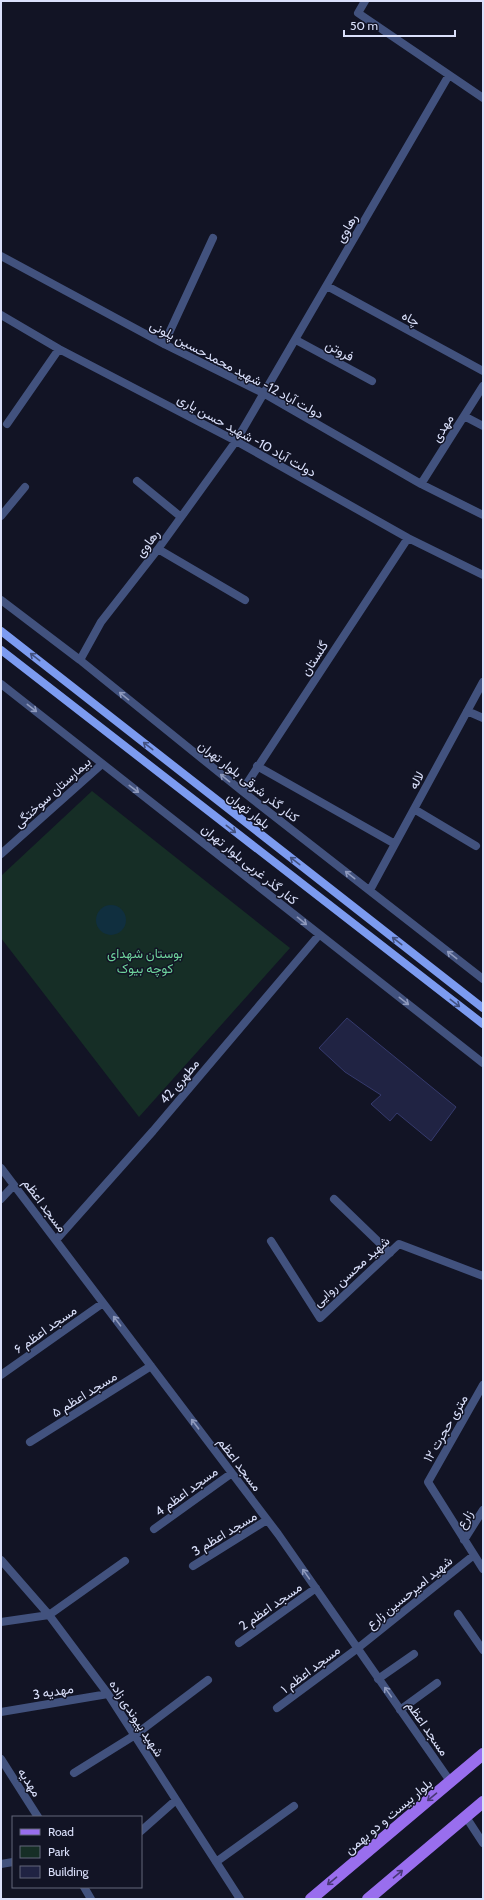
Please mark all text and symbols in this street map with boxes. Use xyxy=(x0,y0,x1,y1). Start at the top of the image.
scale bar xyxy=(344,12,455,38)
text: 50 m xyxy=(350,18,378,33)
street label: رهاوی xyxy=(331,211,362,246)
street label: چاه xyxy=(398,307,423,331)
street label: دولت آباد 12- شهید محمدحسین پلونی xyxy=(147,316,327,423)
street label: فروتن xyxy=(323,336,357,365)
street label: دولت آباد 10- شهید حسن یاری xyxy=(174,390,319,481)
street label: مهدی xyxy=(427,411,457,445)
street label: رهاوی xyxy=(131,526,163,561)
street label: گلستان xyxy=(297,637,332,679)
one-way arrow xyxy=(30,653,41,662)
one-way arrow xyxy=(119,692,130,700)
one-way arrow xyxy=(26,704,37,713)
street label: کنار گذر شرقی بلوار تهران xyxy=(196,737,302,825)
one-way arrow xyxy=(143,742,154,751)
street label: بیمارستان سوختگی xyxy=(10,753,95,831)
street label: لاله xyxy=(405,768,427,792)
one-way arrow xyxy=(220,773,231,782)
one-way arrow xyxy=(128,784,139,793)
street label: بلوار تهران xyxy=(224,788,274,832)
street label: کنار گذر غربی بلوار تهران xyxy=(198,820,302,909)
one-way arrow xyxy=(225,824,236,833)
one-way arrow xyxy=(289,857,300,865)
one-way arrow xyxy=(344,870,355,879)
one-way arrow xyxy=(297,916,308,925)
one-way arrow xyxy=(392,937,403,946)
park label: بوستان شهدای کوچه بیوک xyxy=(107,945,183,978)
one-way arrow xyxy=(447,951,458,959)
one-way arrow xyxy=(399,997,410,1006)
one-way arrow xyxy=(450,998,461,1007)
street label: مطهری 42 xyxy=(156,1055,203,1107)
street label: مسجد اعظم xyxy=(19,1175,71,1236)
street label: شهید محسن روایی xyxy=(309,1232,393,1310)
street label: مسجد اعظم ۶ xyxy=(11,1302,80,1357)
one-way arrow xyxy=(112,1315,121,1326)
street label: مسجد اعظم ۵ xyxy=(48,1368,120,1421)
street label: ۱۲ متری حجرت xyxy=(419,1391,472,1465)
one-way arrow xyxy=(191,1419,199,1430)
street label: مسجد اعظم xyxy=(214,1434,266,1495)
street label: مسجد اعظم 4 xyxy=(151,1463,221,1520)
street label: مسجد اعظم 3 xyxy=(188,1507,260,1560)
street label: زارع xyxy=(452,1507,478,1532)
street label: شهید امیرحسین زارع xyxy=(363,1552,457,1633)
one-way arrow xyxy=(302,1568,310,1579)
street label: مسجد اعظم 2 xyxy=(235,1578,305,1634)
street label: مسجد اعظم ۱ xyxy=(277,1641,343,1697)
street label: شهید پیوندی زاده xyxy=(104,1677,168,1761)
street label: مهدیه 3 xyxy=(31,1680,75,1703)
one-way arrow xyxy=(384,1687,392,1698)
street label: مسجد اعظم xyxy=(402,1697,453,1759)
street label: مهدیه xyxy=(14,1765,45,1800)
street label: بلوار بیست و دو بهمن xyxy=(341,1775,436,1858)
one-way arrow xyxy=(426,1792,437,1801)
legend xyxy=(12,1816,142,1888)
text: Road xyxy=(48,1824,74,1839)
text: Park xyxy=(48,1844,70,1859)
text: Building xyxy=(48,1864,90,1879)
one-way arrow xyxy=(393,1869,404,1878)
one-way arrow xyxy=(327,1876,338,1885)

